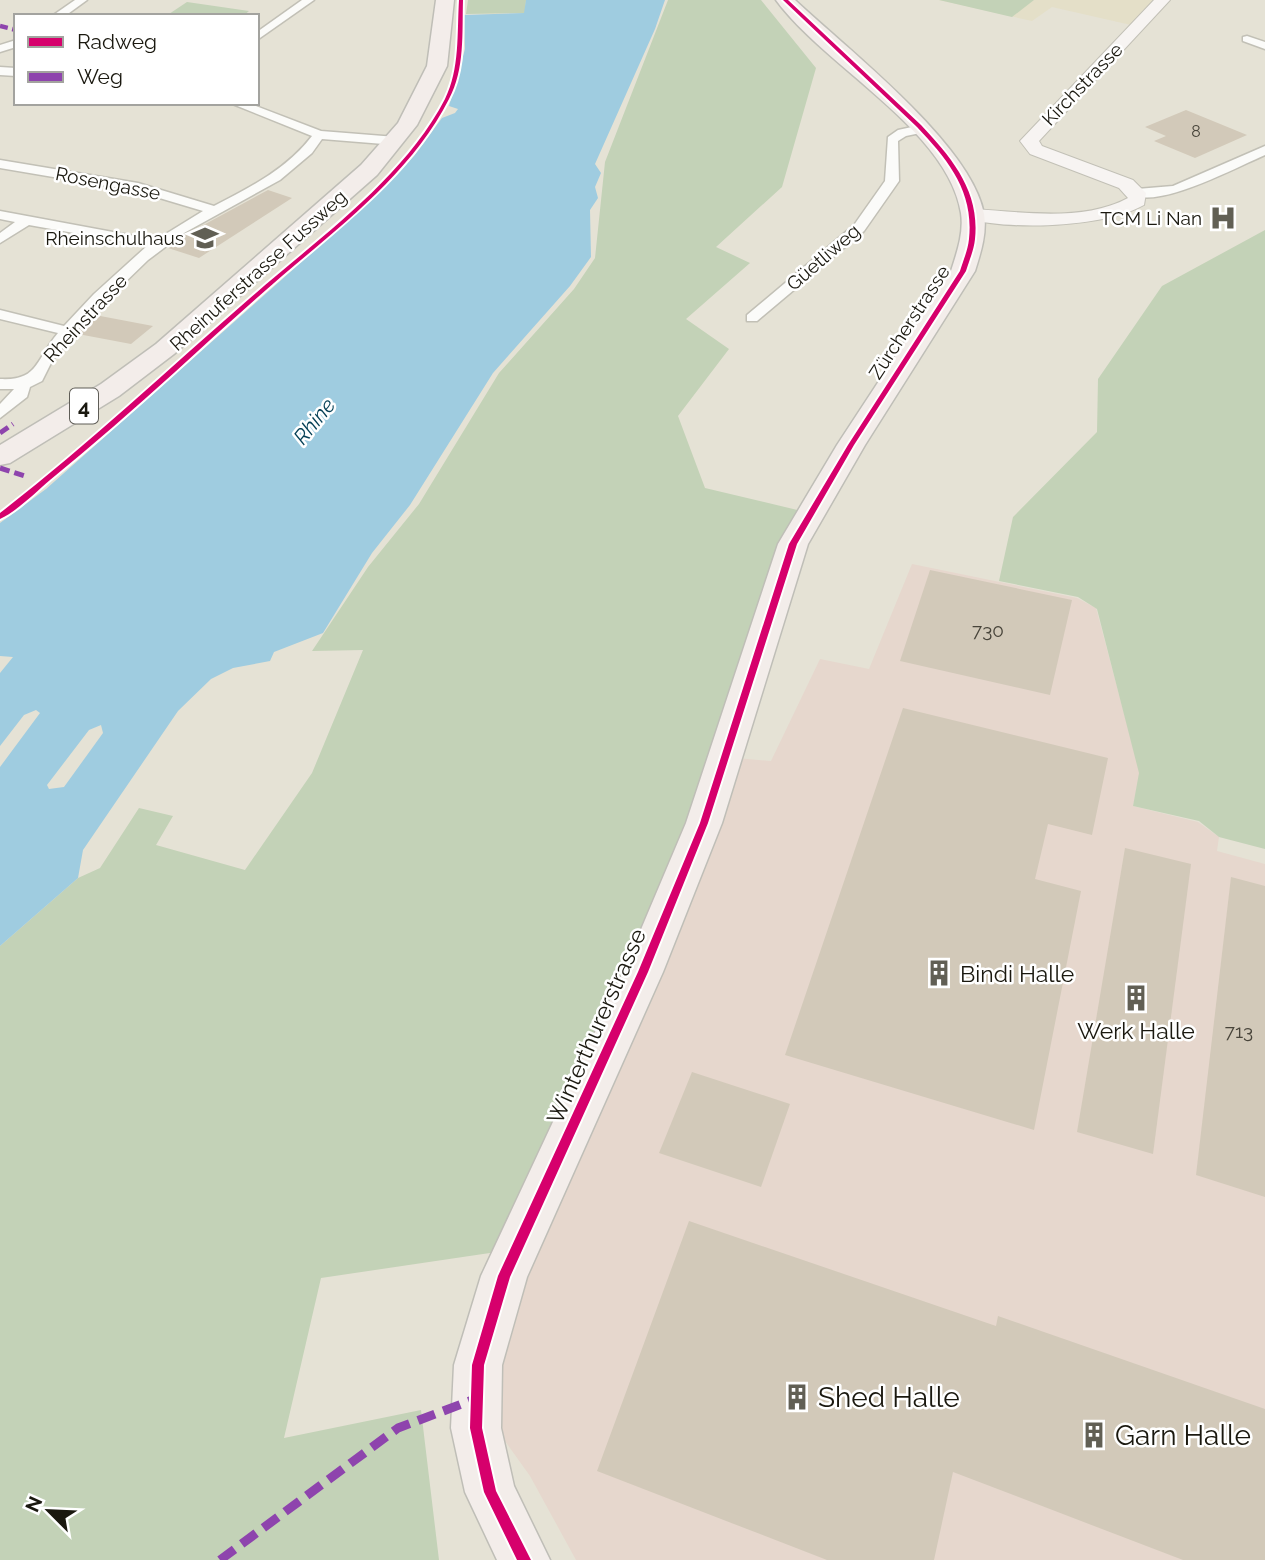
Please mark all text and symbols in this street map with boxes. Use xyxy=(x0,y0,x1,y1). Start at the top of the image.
legend xyxy=(14,14,259,105)
text: Radweg xyxy=(77,29,157,54)
street label: Kirchstrasse xyxy=(1037,38,1127,130)
text: Weg xyxy=(77,64,123,89)
house number: 8 xyxy=(1191,122,1201,141)
street label: Rosengasse xyxy=(54,162,162,204)
street label: Rheinuferstrasse Fussweg xyxy=(165,185,351,355)
hospital icon: TCM Li Nan xyxy=(1208,203,1238,233)
place label: TCM Li Nan xyxy=(1100,207,1202,229)
street label: Güetliweg xyxy=(782,219,864,295)
school or university icon: Rheinschulhaus xyxy=(190,223,220,253)
place label: Rheinschulhaus xyxy=(45,227,184,249)
street label: Zürcherstrasse xyxy=(864,261,954,383)
street label: Rheinstrasse xyxy=(39,270,131,366)
road number: 4 xyxy=(70,388,98,424)
water label: Rhine xyxy=(288,393,340,449)
house number: 730 xyxy=(972,619,1004,641)
street label: Winterthurerstrasse xyxy=(541,924,651,1128)
building icon: Bindi Halle xyxy=(924,958,954,988)
place label: Bindi Halle xyxy=(960,960,1074,987)
building icon: Werk Halle xyxy=(1121,983,1151,1013)
place label: Werk Halle xyxy=(1077,1017,1195,1044)
house number: 713 xyxy=(1225,1020,1253,1042)
place label: Shed Halle xyxy=(818,1381,960,1414)
building icon: Shed Halle xyxy=(782,1382,812,1412)
place label: Garn Halle xyxy=(1115,1419,1251,1452)
building icon: Garn Halle xyxy=(1079,1420,1109,1450)
north arrow xyxy=(14,1476,84,1546)
text: N xyxy=(20,1493,46,1515)

